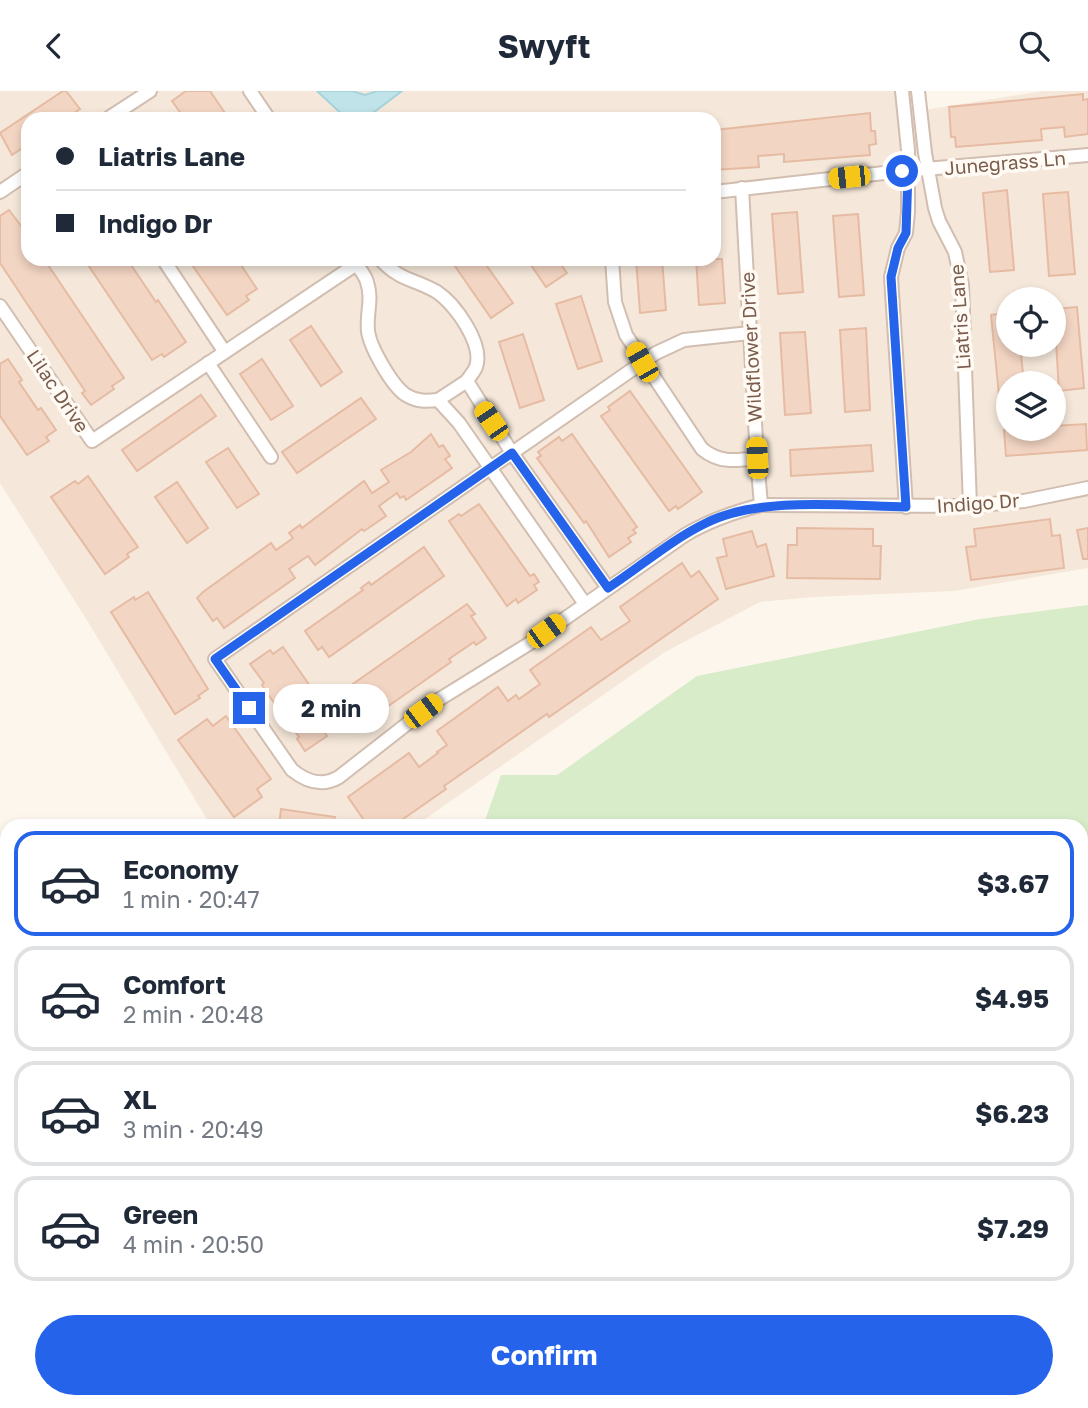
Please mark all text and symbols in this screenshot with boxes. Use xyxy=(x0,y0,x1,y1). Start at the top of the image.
icon: back xyxy=(35,27,73,65)
text: Swyft xyxy=(498,27,590,65)
icon: search xyxy=(1015,27,1053,65)
text: Liatris Lane xyxy=(98,141,245,172)
street label: Junegrass Ln xyxy=(943,146,1067,179)
route start xyxy=(886,155,918,187)
car xyxy=(828,164,871,190)
text: Indigo Dr xyxy=(98,208,213,239)
street label: Liatris Lane xyxy=(944,263,975,371)
street label: Wildflower Drive xyxy=(735,271,766,423)
map controls xyxy=(996,287,1066,441)
button: locate xyxy=(996,287,1066,357)
car xyxy=(623,339,662,385)
street label: Lilac Drive xyxy=(22,345,94,437)
button: layers xyxy=(996,371,1066,441)
car xyxy=(471,398,512,444)
car xyxy=(746,436,769,480)
street label: Indigo Dr xyxy=(936,488,1021,517)
car xyxy=(523,610,570,652)
callout: 2 min xyxy=(274,683,389,733)
car xyxy=(400,690,447,732)
route end xyxy=(233,692,265,724)
text: 2 min xyxy=(301,694,361,722)
icon: car xyxy=(39,852,102,915)
text: Economy xyxy=(123,854,239,885)
text: $3.67 xyxy=(977,868,1049,899)
text: 1 min · 20:47 xyxy=(123,885,260,913)
icon: car xyxy=(39,967,102,1030)
text: Comfort xyxy=(123,969,226,1000)
text: $4.95 xyxy=(975,983,1049,1014)
text: 2 min · 20:48 xyxy=(123,1000,264,1028)
icon: car xyxy=(39,1082,102,1145)
text: XL xyxy=(123,1084,157,1115)
text: $6.23 xyxy=(975,1098,1049,1129)
text: 3 min · 20:49 xyxy=(123,1115,264,1143)
icon: car xyxy=(39,1197,102,1260)
text: Green xyxy=(123,1199,198,1230)
text: $7.29 xyxy=(977,1213,1049,1244)
text: 4 min · 20:50 xyxy=(123,1230,264,1258)
button: Confirm xyxy=(35,1315,1053,1395)

